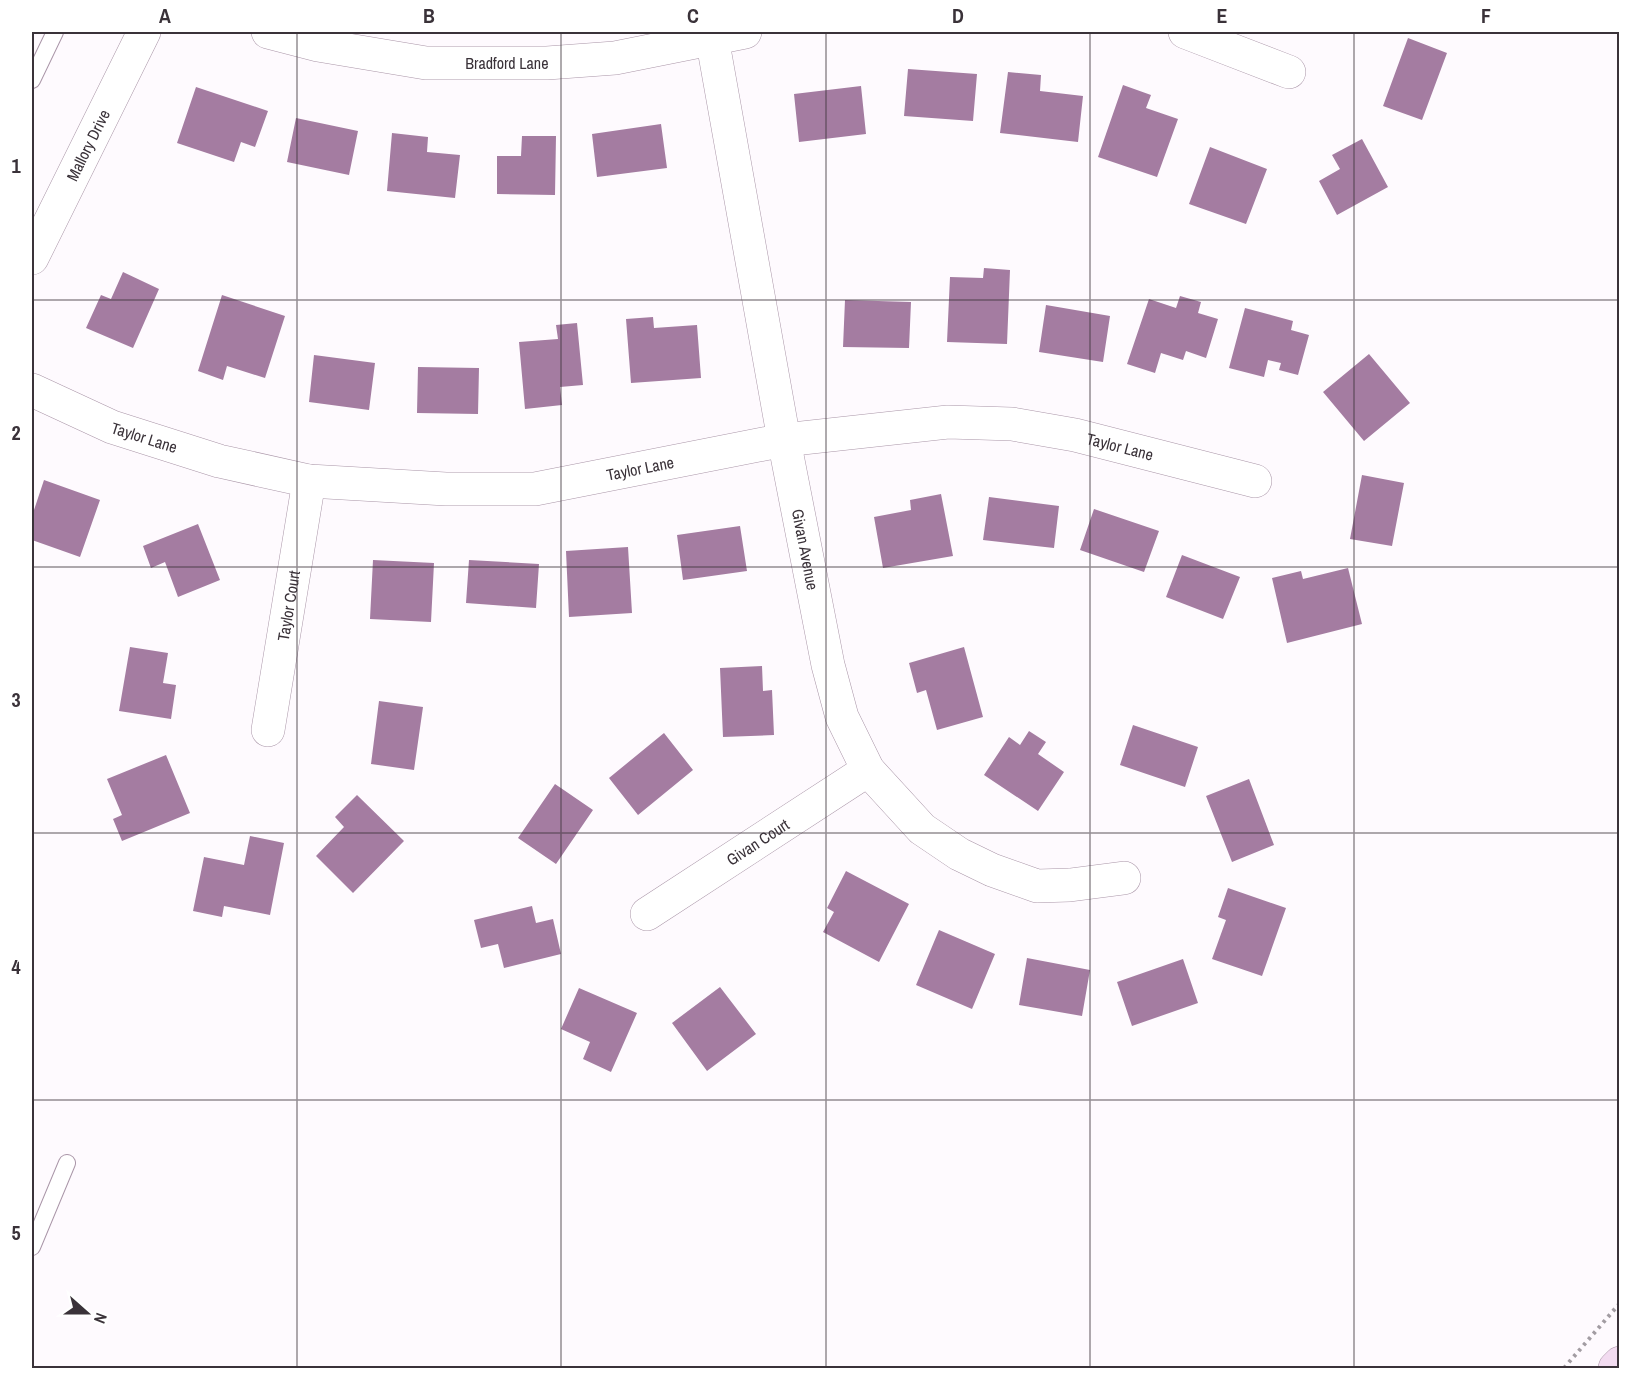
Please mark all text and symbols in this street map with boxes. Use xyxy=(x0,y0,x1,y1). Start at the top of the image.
text: A xyxy=(159,2,171,29)
text: B xyxy=(423,2,435,29)
text: C xyxy=(687,2,699,29)
text: D xyxy=(952,2,964,29)
text: E xyxy=(1217,2,1228,29)
text: F xyxy=(1481,2,1491,29)
street label: Bradford Lane xyxy=(465,52,548,74)
street label: Mallory Drive xyxy=(61,106,115,185)
text: 1 xyxy=(11,152,21,179)
street label: Taylor Lane xyxy=(108,416,180,458)
text: 2 xyxy=(11,419,21,446)
street label: Taylor Lane xyxy=(1084,427,1156,466)
street label: Taylor Lane xyxy=(605,451,676,486)
street label: Givan Avenue xyxy=(787,507,824,592)
street label: Taylor Court xyxy=(272,568,305,643)
text: 3 xyxy=(11,686,21,713)
street label: Givan Court xyxy=(722,813,794,870)
text: 4 xyxy=(11,953,21,980)
text: 5 xyxy=(11,1219,21,1246)
north arrow xyxy=(57,1283,117,1343)
text: N xyxy=(89,1310,113,1327)

